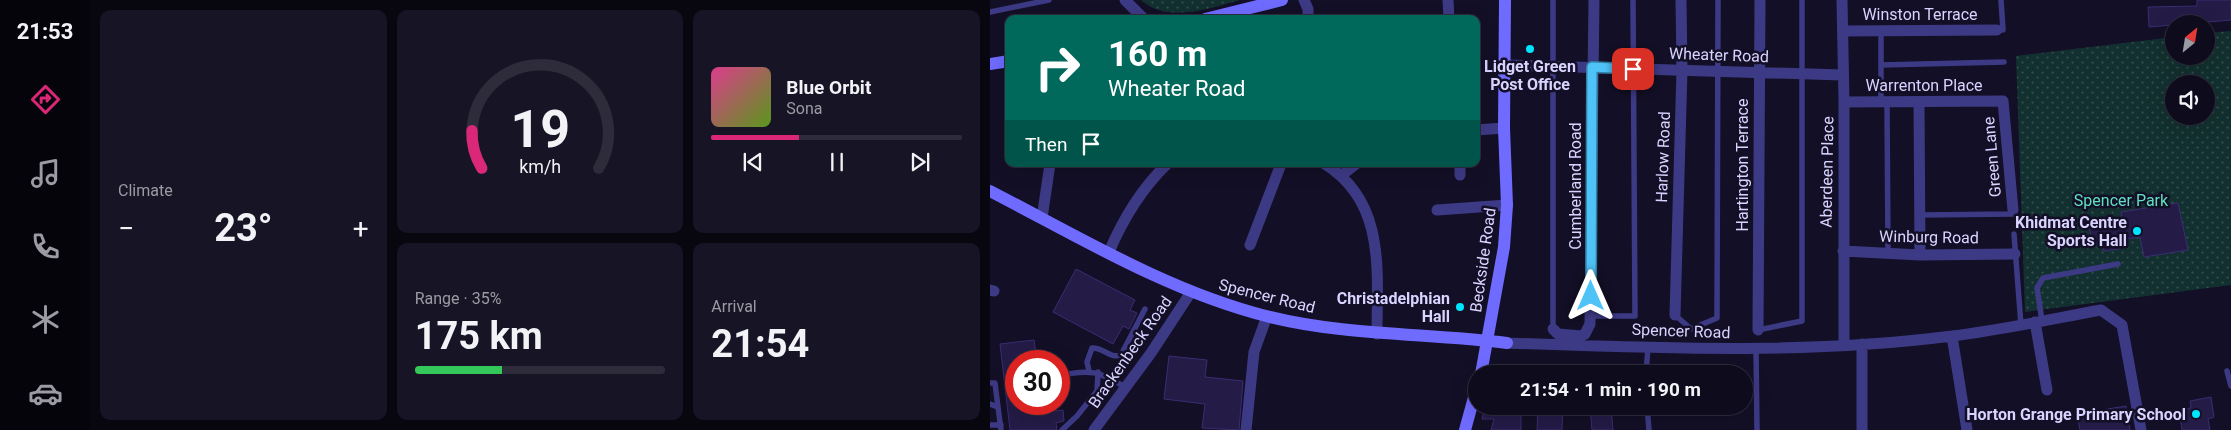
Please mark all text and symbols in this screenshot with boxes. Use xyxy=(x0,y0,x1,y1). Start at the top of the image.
street label: Winston Terrace xyxy=(1862,5,1978,24)
north arrow xyxy=(2165,15,2215,65)
map controls xyxy=(2165,15,2215,125)
text: 21:53 xyxy=(17,19,73,44)
text: 160 m xyxy=(1108,34,1207,75)
icon: right xyxy=(1025,35,1090,100)
marker: Lidget Green Post Office xyxy=(1524,43,1536,55)
street label: Wheater Road xyxy=(1669,44,1769,66)
pin xyxy=(1612,48,1654,90)
icon: arrive xyxy=(1619,55,1647,83)
place label: Lidget Green Post Office xyxy=(1484,57,1576,94)
button: sound xyxy=(2165,75,2215,125)
text: Blue Orbit xyxy=(786,76,871,99)
text: Wheater Road xyxy=(1108,76,1246,101)
street label: Warrenton Place xyxy=(1865,76,1983,95)
icon: directions xyxy=(28,82,63,117)
text: 19 xyxy=(510,99,570,160)
text: Sona xyxy=(786,99,823,118)
street label: Hartington Terrace xyxy=(1733,99,1752,231)
street label: Harlow Road xyxy=(1652,111,1674,203)
street label: Aberdeen Place xyxy=(1817,116,1837,228)
street label: Green Lane xyxy=(1979,116,2005,198)
street label: Cumberland Road xyxy=(1566,122,1585,250)
icon: arrive xyxy=(1077,130,1105,158)
text: Then xyxy=(1025,133,1067,156)
icon: previous xyxy=(739,148,767,176)
icon: pause xyxy=(823,148,851,176)
icon: next xyxy=(906,148,934,176)
icon: music xyxy=(28,156,63,191)
text: km/h xyxy=(519,156,561,177)
text: Climate xyxy=(118,181,173,200)
park label: Spencer Park xyxy=(2074,191,2169,210)
text: 23° xyxy=(214,206,273,250)
street label: Beckside Road xyxy=(1466,207,1500,313)
text: − xyxy=(118,212,134,245)
text: + xyxy=(353,212,369,245)
place label: Khidmat Centre Sports Hall xyxy=(2015,213,2127,250)
marker: Khidmat Centre Sports Hall xyxy=(2131,225,2143,237)
street label: Winburg Road xyxy=(1879,227,1979,247)
icon: phone xyxy=(28,229,63,264)
position arrow xyxy=(1564,269,1616,321)
street label: Spencer Road xyxy=(1217,275,1317,317)
text: Range · 35% xyxy=(415,289,501,308)
place label: Christadelphian Hall xyxy=(1337,289,1450,326)
street label: Brackenbeck Road xyxy=(1084,292,1176,412)
text: Arrival xyxy=(711,297,757,316)
marker: Christadelphian Hall xyxy=(1454,301,1466,313)
icon: climate xyxy=(28,302,63,337)
text: 175 km xyxy=(415,314,543,358)
street label: Spencer Road xyxy=(1631,320,1731,342)
text: 21:54 xyxy=(711,322,809,366)
speed limit sign: 30 xyxy=(1005,350,1070,415)
icon: car xyxy=(28,376,63,411)
text: 21:54 · 1 min · 190 m xyxy=(1520,378,1701,401)
place label: Horton Grange Primary School xyxy=(1966,405,2186,424)
marker: Horton Grange Primary School xyxy=(2190,408,2202,420)

